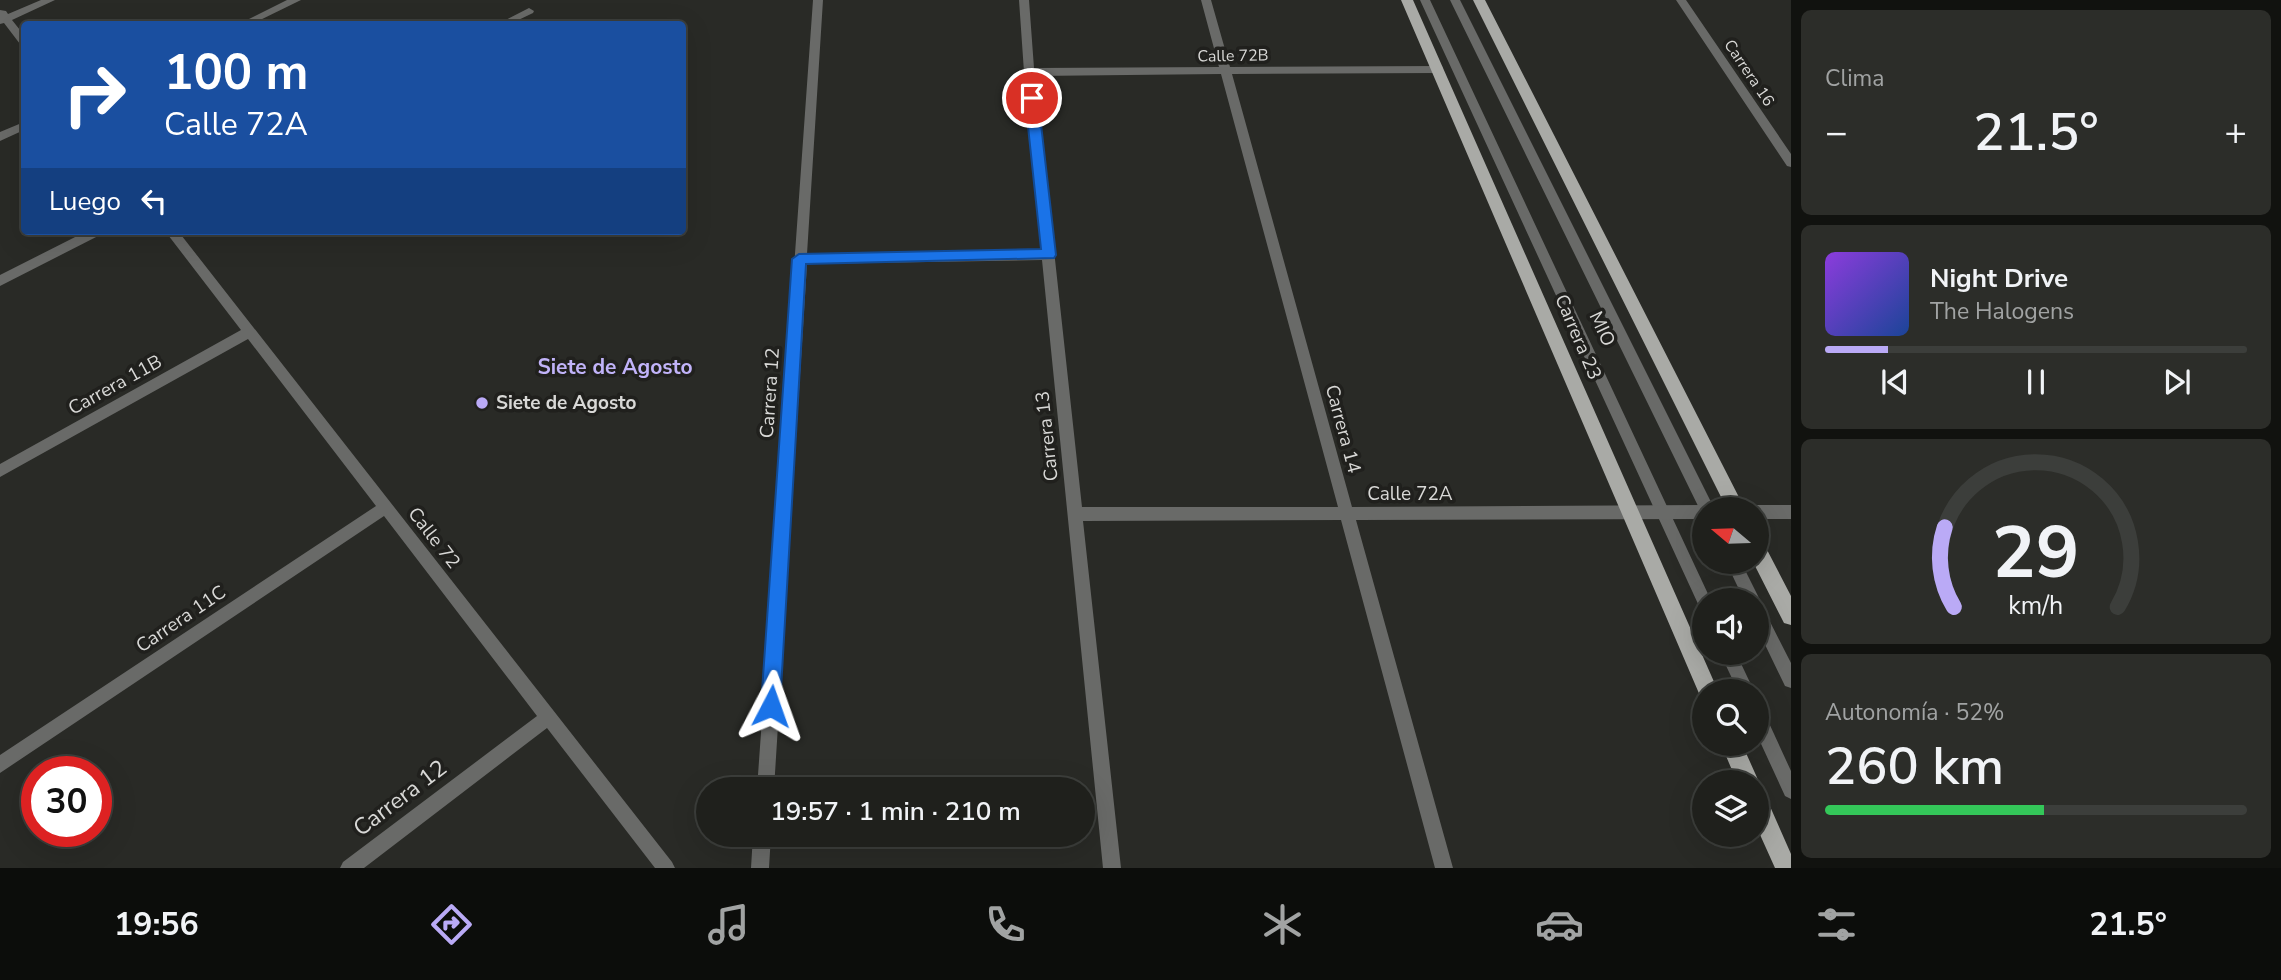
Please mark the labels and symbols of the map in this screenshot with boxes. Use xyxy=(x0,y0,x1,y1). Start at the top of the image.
street label: Carrera 16 xyxy=(1719,35,1779,111)
street label: Calle 72B xyxy=(1197,44,1269,68)
pin xyxy=(1002,68,1062,128)
street label: Carrera 23 xyxy=(1548,290,1608,384)
street label: MIO xyxy=(1583,307,1621,351)
street label: Carrera 12 xyxy=(754,347,786,439)
street label: Carrera 11B xyxy=(63,349,167,421)
district label: Siete de Agosto xyxy=(537,353,693,381)
street label: Carrera 14 xyxy=(1319,382,1367,476)
place label: Siete de Agosto xyxy=(496,390,636,416)
street label: Carrera 13 xyxy=(1029,390,1065,482)
marker: Siete de Agosto xyxy=(474,395,490,411)
street label: Calle 72A xyxy=(1367,481,1453,507)
north arrow xyxy=(1692,497,1769,574)
street label: Calle 72 xyxy=(402,502,466,574)
street label: Carrera 11C xyxy=(131,579,231,659)
position arrow xyxy=(734,669,808,743)
street label: Carrera 12 xyxy=(347,753,453,843)
speed limit sign: 30 xyxy=(21,756,112,847)

